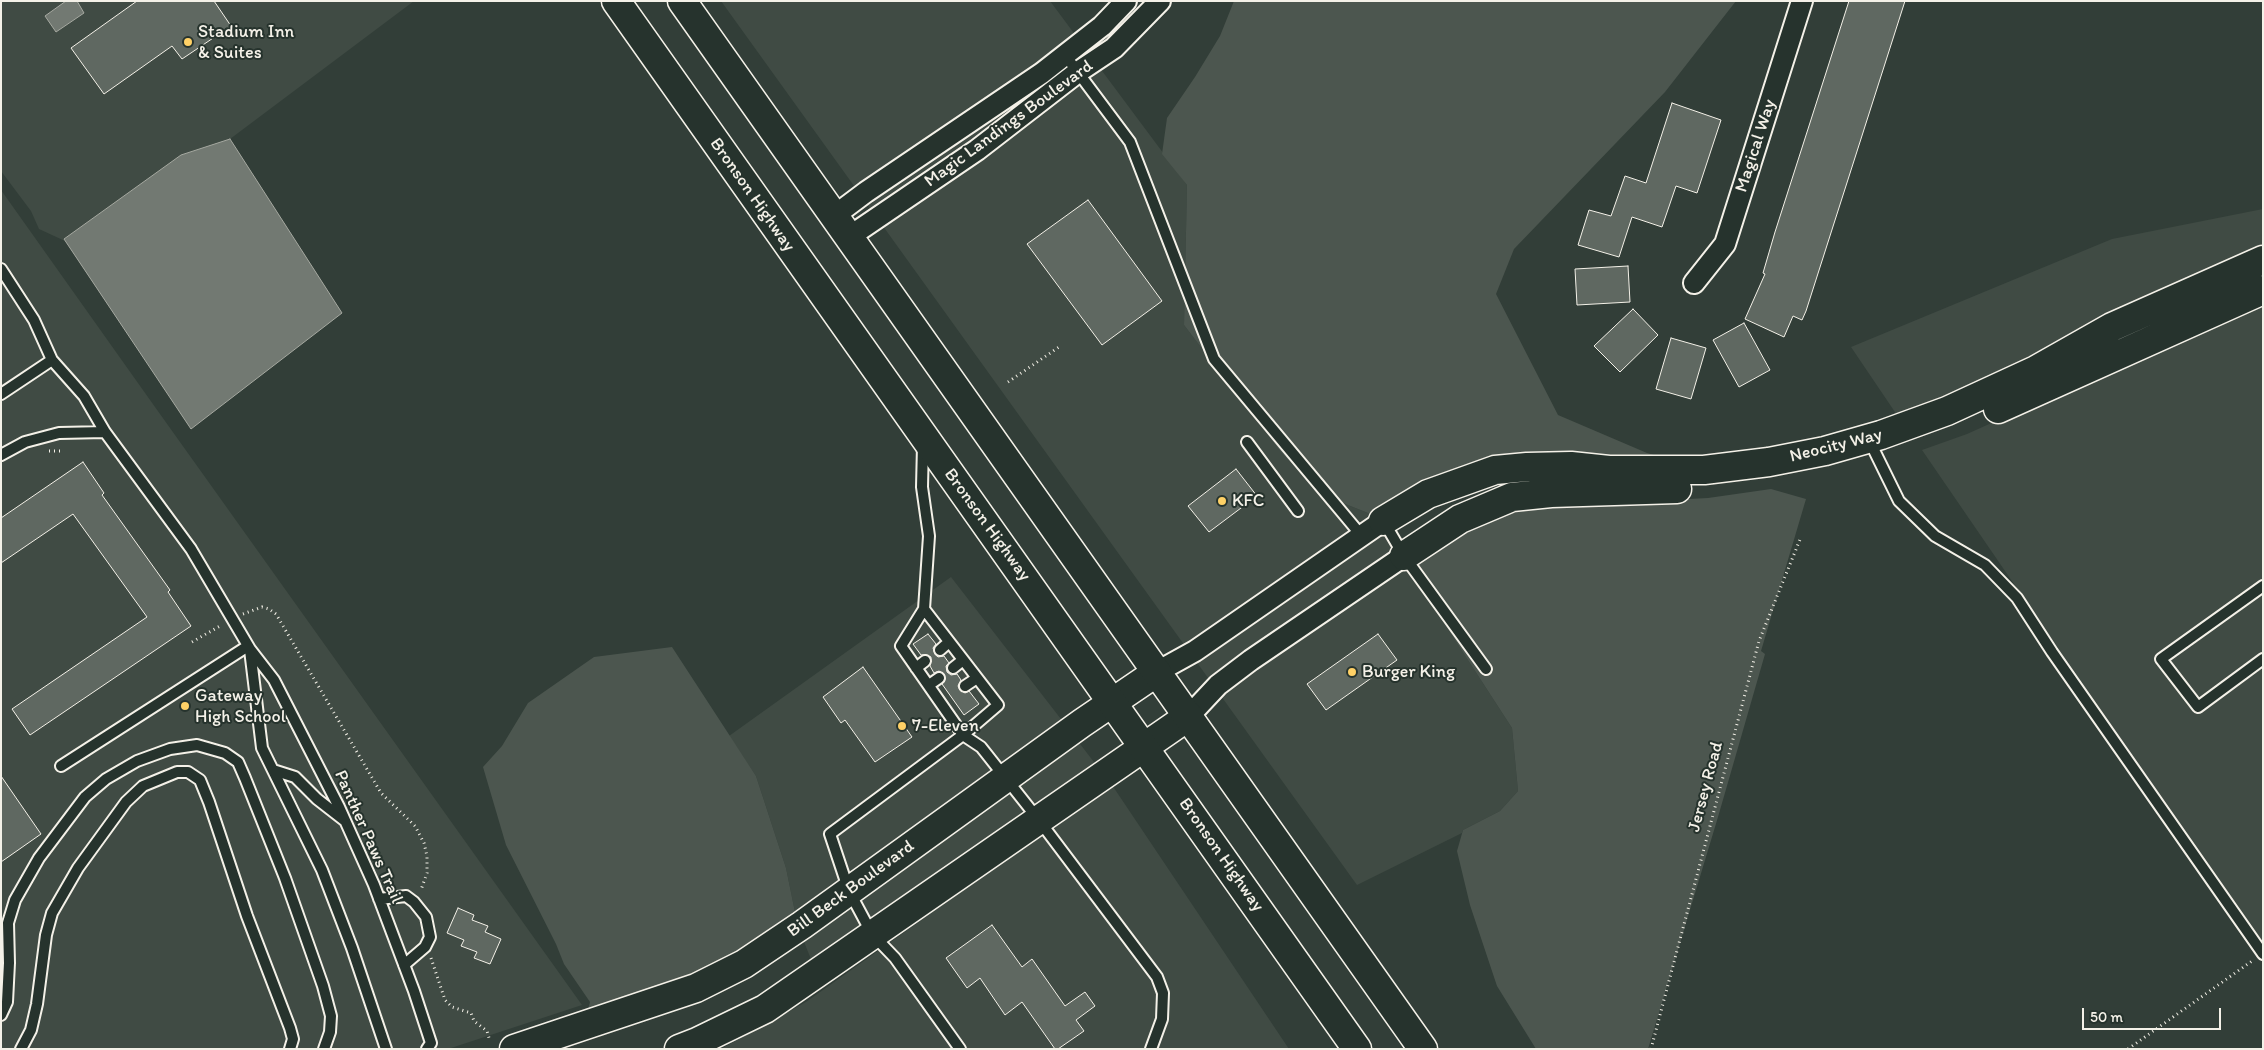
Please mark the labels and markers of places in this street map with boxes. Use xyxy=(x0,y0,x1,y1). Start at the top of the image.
place label: Stadium Inn & Suites xyxy=(198,21,294,64)
marker: Stadium Inn & Suites xyxy=(182,36,194,48)
place label: KFC xyxy=(1232,490,1264,512)
marker: KFC xyxy=(1216,495,1228,507)
place label: Burger King xyxy=(1362,661,1455,683)
marker: Burger King xyxy=(1346,666,1358,678)
place label: Gateway High School xyxy=(195,685,286,728)
marker: Gateway High School xyxy=(179,700,191,712)
place label: 7-Eleven xyxy=(912,715,979,737)
marker: 7-Eleven xyxy=(896,720,908,732)

